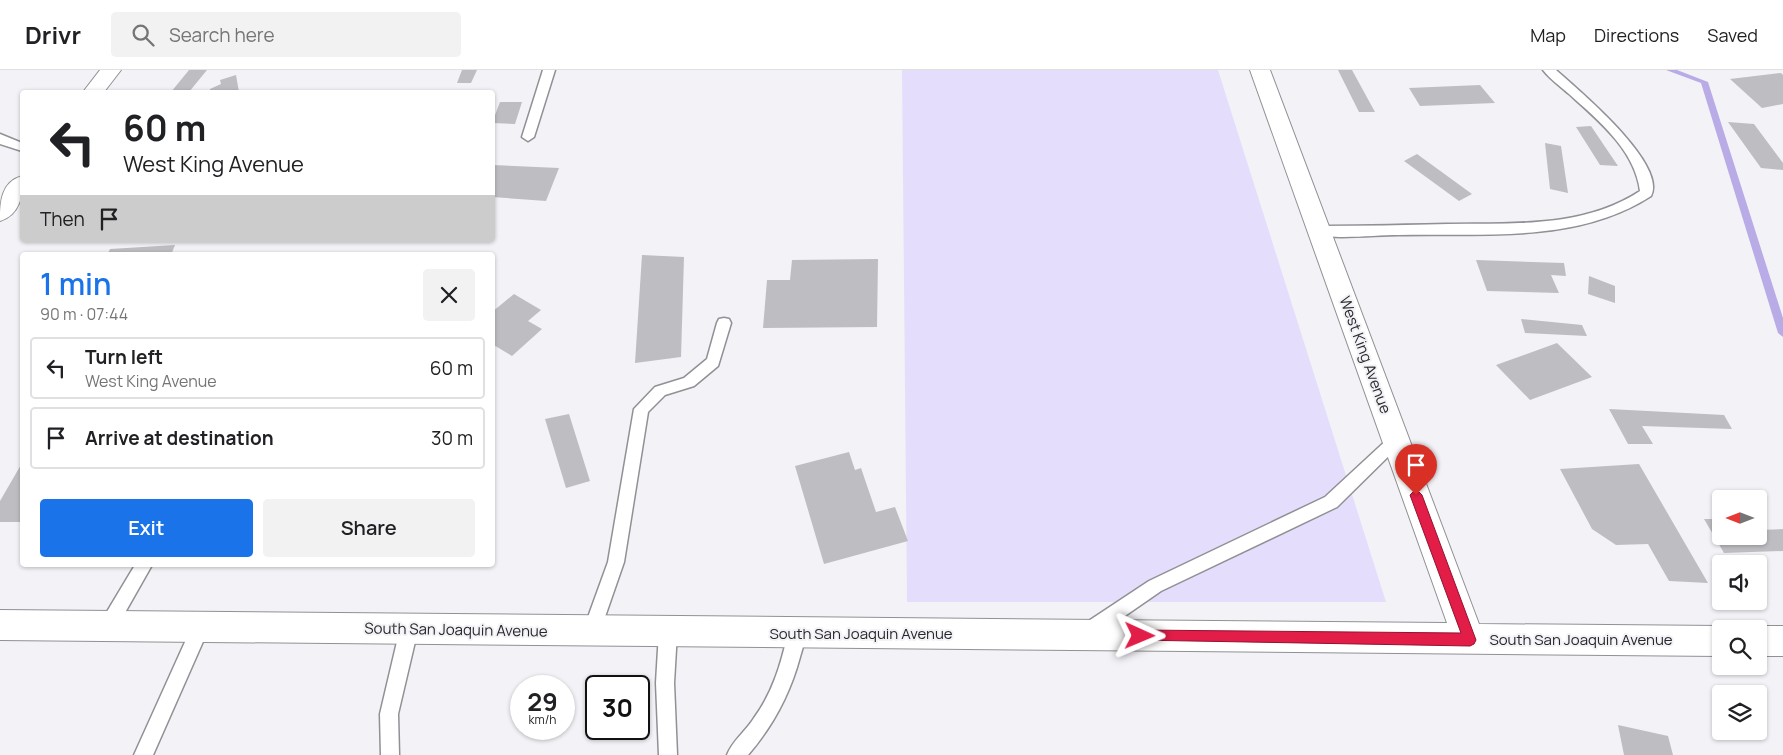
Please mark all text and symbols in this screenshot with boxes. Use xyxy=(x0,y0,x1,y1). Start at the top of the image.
search box xyxy=(111,12,461,57)
text: Drivr xyxy=(25,18,81,51)
icon: search xyxy=(129,21,157,49)
text: Search here xyxy=(169,22,275,48)
text: Map xyxy=(1530,23,1566,47)
text: Directions xyxy=(1594,23,1679,47)
text: Saved xyxy=(1707,23,1758,47)
text: 60 m xyxy=(123,104,206,152)
icon: left xyxy=(40,110,105,175)
text: West King Avenue xyxy=(123,149,304,179)
icon: arrive xyxy=(95,205,123,233)
text: Then xyxy=(40,206,85,232)
text: 1 min xyxy=(40,263,112,304)
button: close xyxy=(423,269,475,321)
street label: West King Avenue xyxy=(1335,293,1397,417)
text: 90 m · 07:44 xyxy=(40,303,128,325)
text: Turn left xyxy=(85,344,163,370)
icon: left xyxy=(42,354,70,382)
text: 60 m xyxy=(430,355,473,381)
text: West King Avenue xyxy=(85,370,217,392)
icon: arrive xyxy=(42,424,70,452)
text: Arrive at destination xyxy=(85,425,274,451)
text: 30 m xyxy=(431,425,473,451)
pin xyxy=(1395,444,1437,495)
icon: arrive xyxy=(1402,451,1430,479)
north arrow xyxy=(1712,490,1768,545)
map controls xyxy=(1712,490,1767,740)
button: Exit xyxy=(40,499,253,557)
button: Share xyxy=(263,499,475,557)
button: sound xyxy=(1712,555,1767,610)
position arrow xyxy=(1113,609,1165,661)
street label: South San Joaquin Avenue xyxy=(364,617,548,642)
button: search xyxy=(1712,620,1767,675)
street label: South San Joaquin Avenue xyxy=(769,623,953,644)
street label: South San Joaquin Avenue xyxy=(1489,629,1673,650)
speed limit sign: 30 xyxy=(585,675,650,740)
text: 29 xyxy=(527,684,558,719)
button: layers xyxy=(1712,685,1767,740)
text: km/h xyxy=(529,711,556,728)

